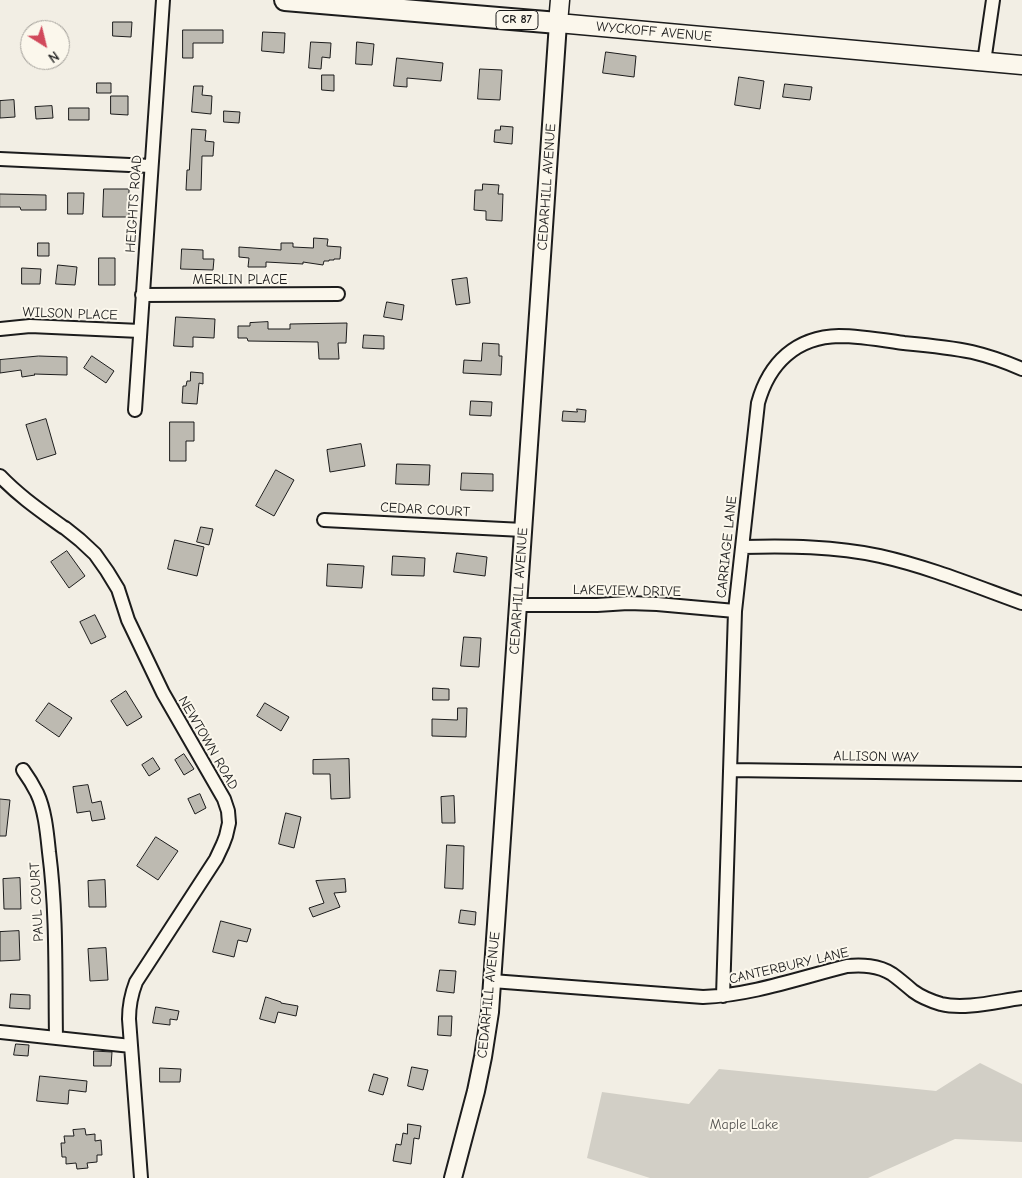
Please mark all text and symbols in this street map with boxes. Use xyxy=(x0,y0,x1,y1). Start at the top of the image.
road number: CR 87 xyxy=(496,10,538,30)
street label: WYCKOFF AVENUE xyxy=(595,19,713,45)
north arrow xyxy=(20,20,70,70)
text: N xyxy=(45,47,62,66)
street label: CEDARHILL AVENUE xyxy=(534,123,560,251)
street label: HEIGHTS ROAD xyxy=(122,155,146,253)
street label: MERLIN PLACE xyxy=(193,272,287,288)
street label: WILSON PLACE xyxy=(22,304,118,324)
street label: CARRIAGE LANE xyxy=(713,495,741,599)
street label: CEDAR COURT xyxy=(380,499,470,521)
street label: CEDARHILL AVENUE xyxy=(506,527,532,655)
street label: LAKEVIEW DRIVE xyxy=(573,582,681,600)
street label: NEWTOWN ROAD xyxy=(174,693,242,793)
street label: ALLISON WAY xyxy=(833,748,919,766)
street label: PAUL COURT xyxy=(27,862,47,942)
street label: CEDARHILL AVENUE xyxy=(474,931,504,1059)
street label: CANTERBURY LANE xyxy=(727,944,851,988)
park label: Maple Lake xyxy=(710,1117,778,1133)

